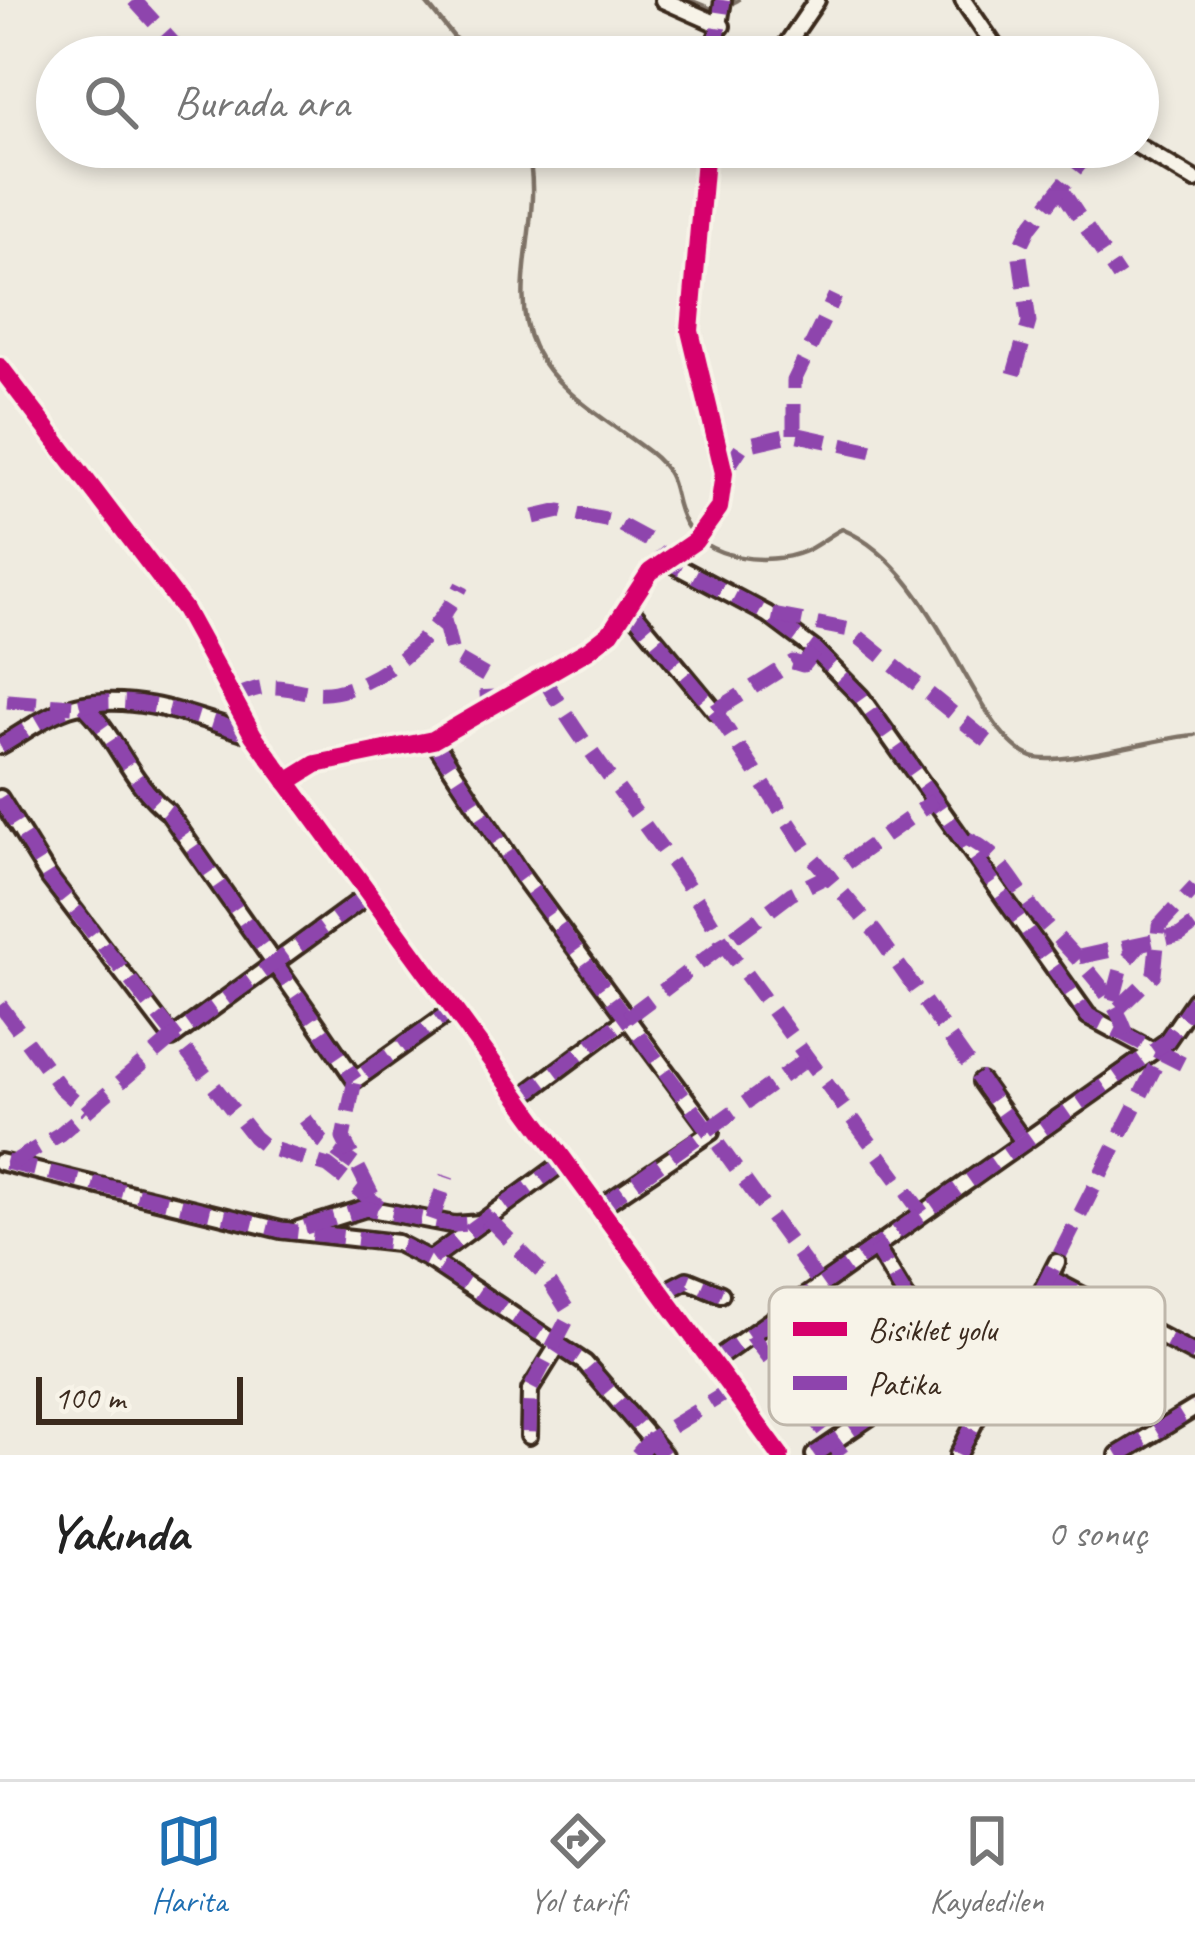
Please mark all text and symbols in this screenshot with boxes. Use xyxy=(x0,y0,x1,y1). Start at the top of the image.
search box xyxy=(36,36,1159,168)
icon: search xyxy=(78,69,144,135)
text: Burada ara xyxy=(174,74,349,131)
legend xyxy=(769,1287,1165,1425)
text: Bisiklet yolu xyxy=(868,1309,999,1351)
text: Patika xyxy=(868,1363,942,1405)
scale bar xyxy=(36,1371,243,1424)
text: 100 m xyxy=(54,1377,125,1419)
text: Yakında xyxy=(48,1501,188,1565)
text: 0 sonuç xyxy=(1047,1509,1147,1558)
tab: Harita xyxy=(151,1808,227,1922)
tab: Yol tarifi xyxy=(530,1808,627,1922)
tab: Kaydedilen xyxy=(929,1808,1044,1922)

